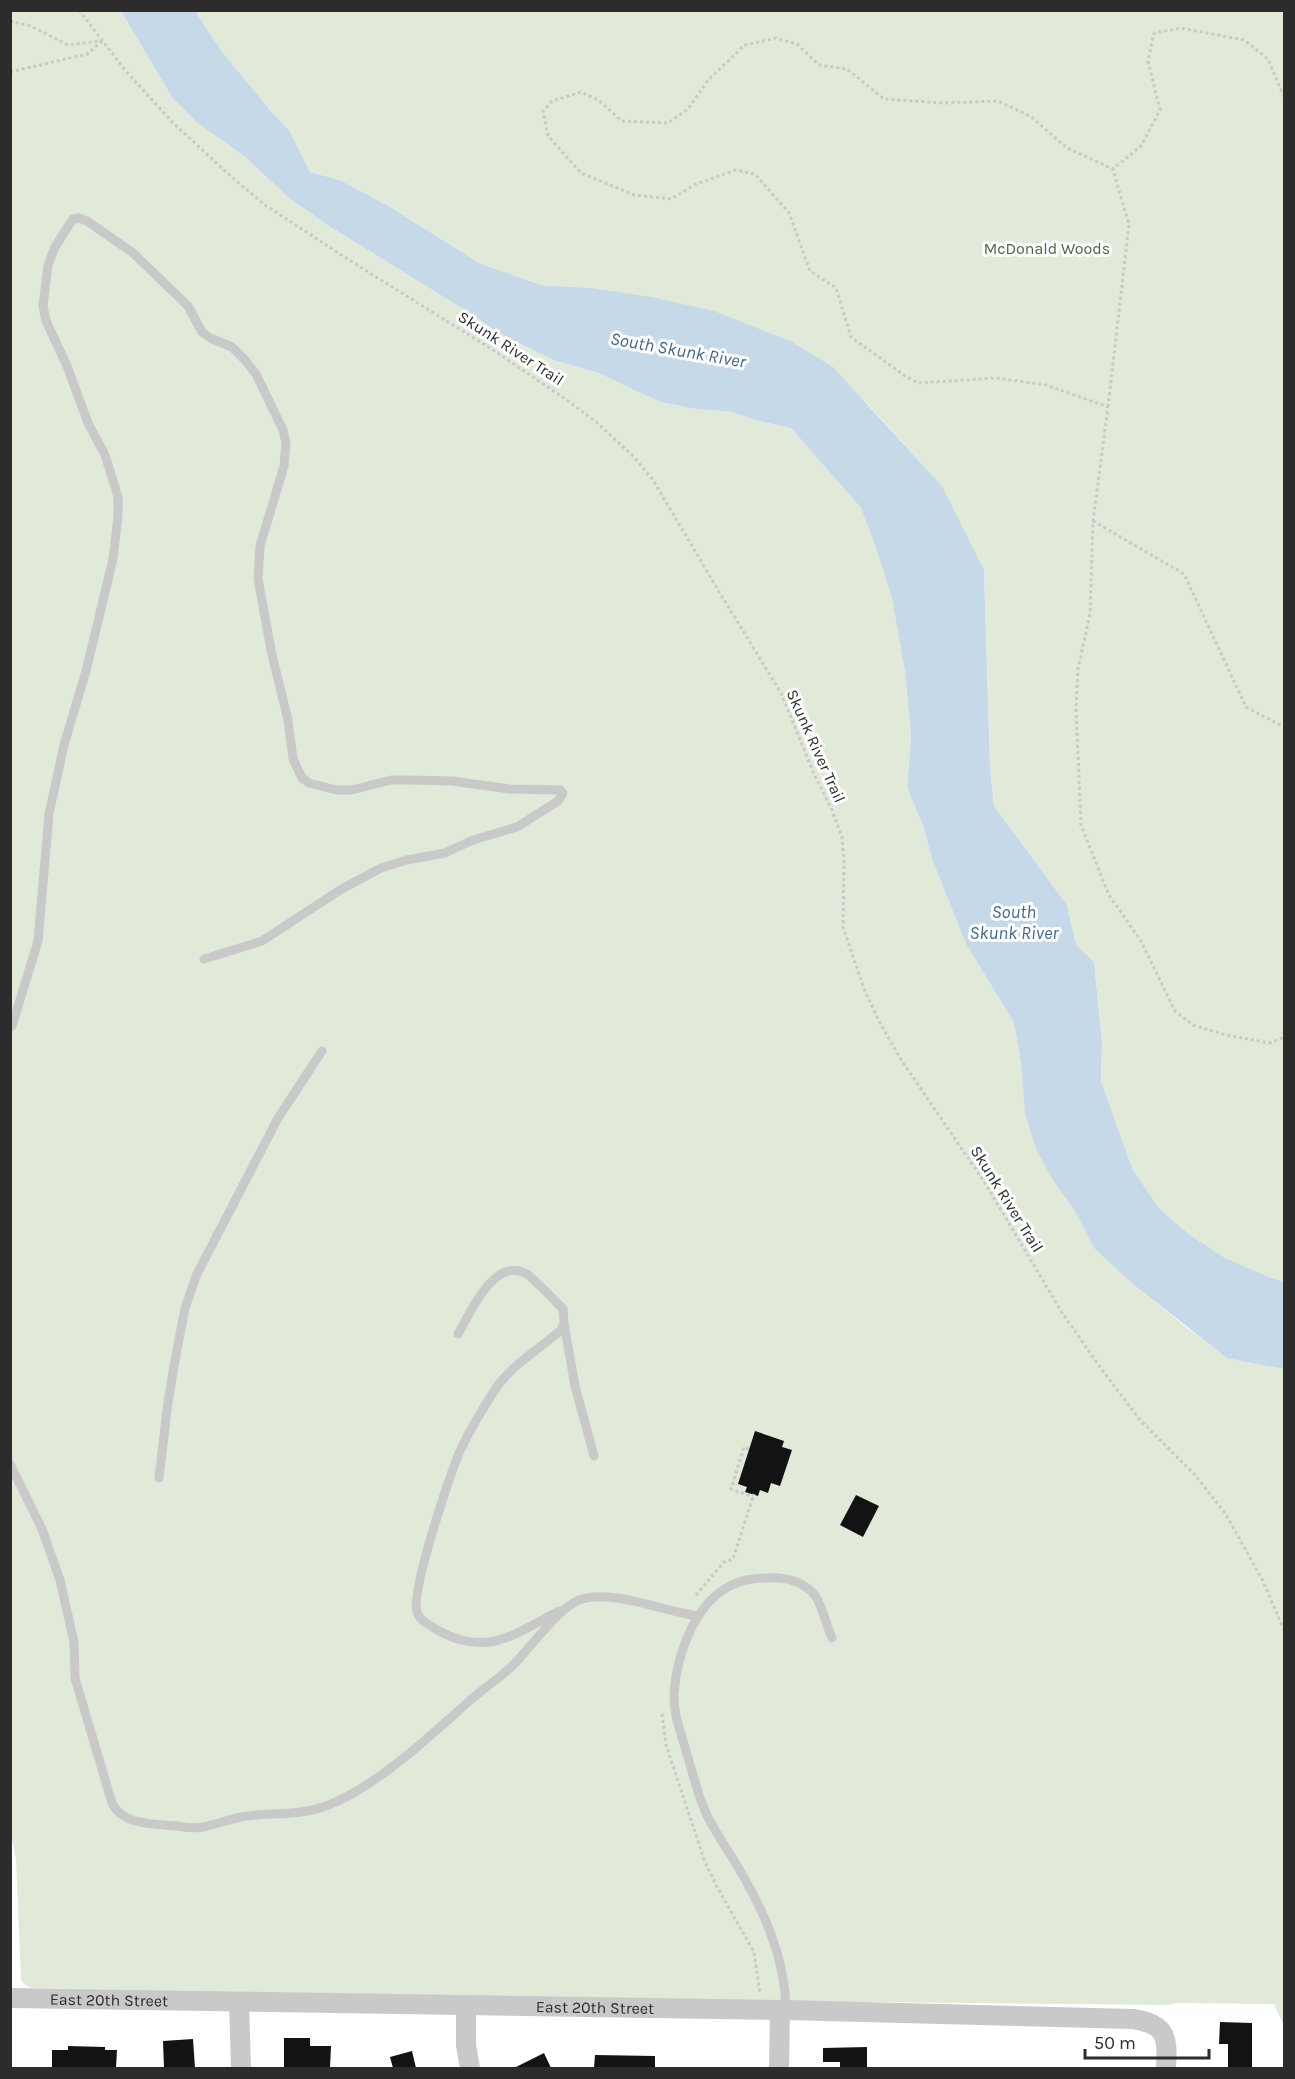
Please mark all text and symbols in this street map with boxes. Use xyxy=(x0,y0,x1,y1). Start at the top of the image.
park label: McDonald Woods xyxy=(984,239,1110,258)
street label: Skunk River Trail xyxy=(455,307,567,389)
water label: South Skunk River xyxy=(609,327,748,373)
street label: Skunk River Trail xyxy=(783,686,849,806)
water label: South Skunk River xyxy=(970,901,1059,944)
street label: Skunk River Trail xyxy=(967,1142,1047,1256)
street label: East 20th Street xyxy=(50,1989,168,2010)
street label: East 20th Street xyxy=(536,1997,654,2017)
scale bar xyxy=(1085,2022,1210,2060)
text: 50 m xyxy=(1094,2032,1136,2054)

